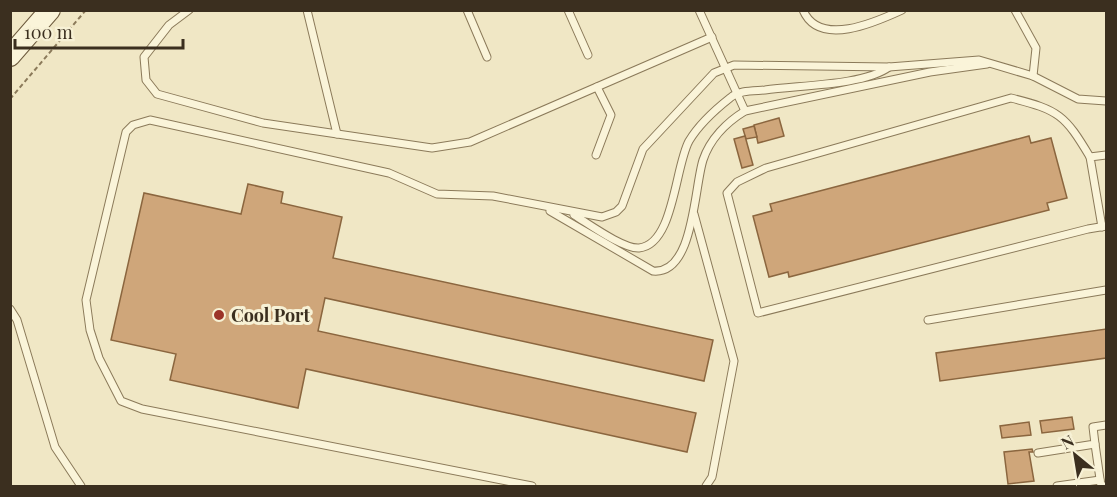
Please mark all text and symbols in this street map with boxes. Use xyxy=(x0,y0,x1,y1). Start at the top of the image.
scale bar xyxy=(15,12,183,50)
text: 100 m xyxy=(24,20,73,44)
place label: Cool Port xyxy=(231,303,310,327)
marker: Cool Port xyxy=(212,308,226,322)
north arrow xyxy=(1045,425,1105,485)
text: N xyxy=(1057,429,1078,454)

